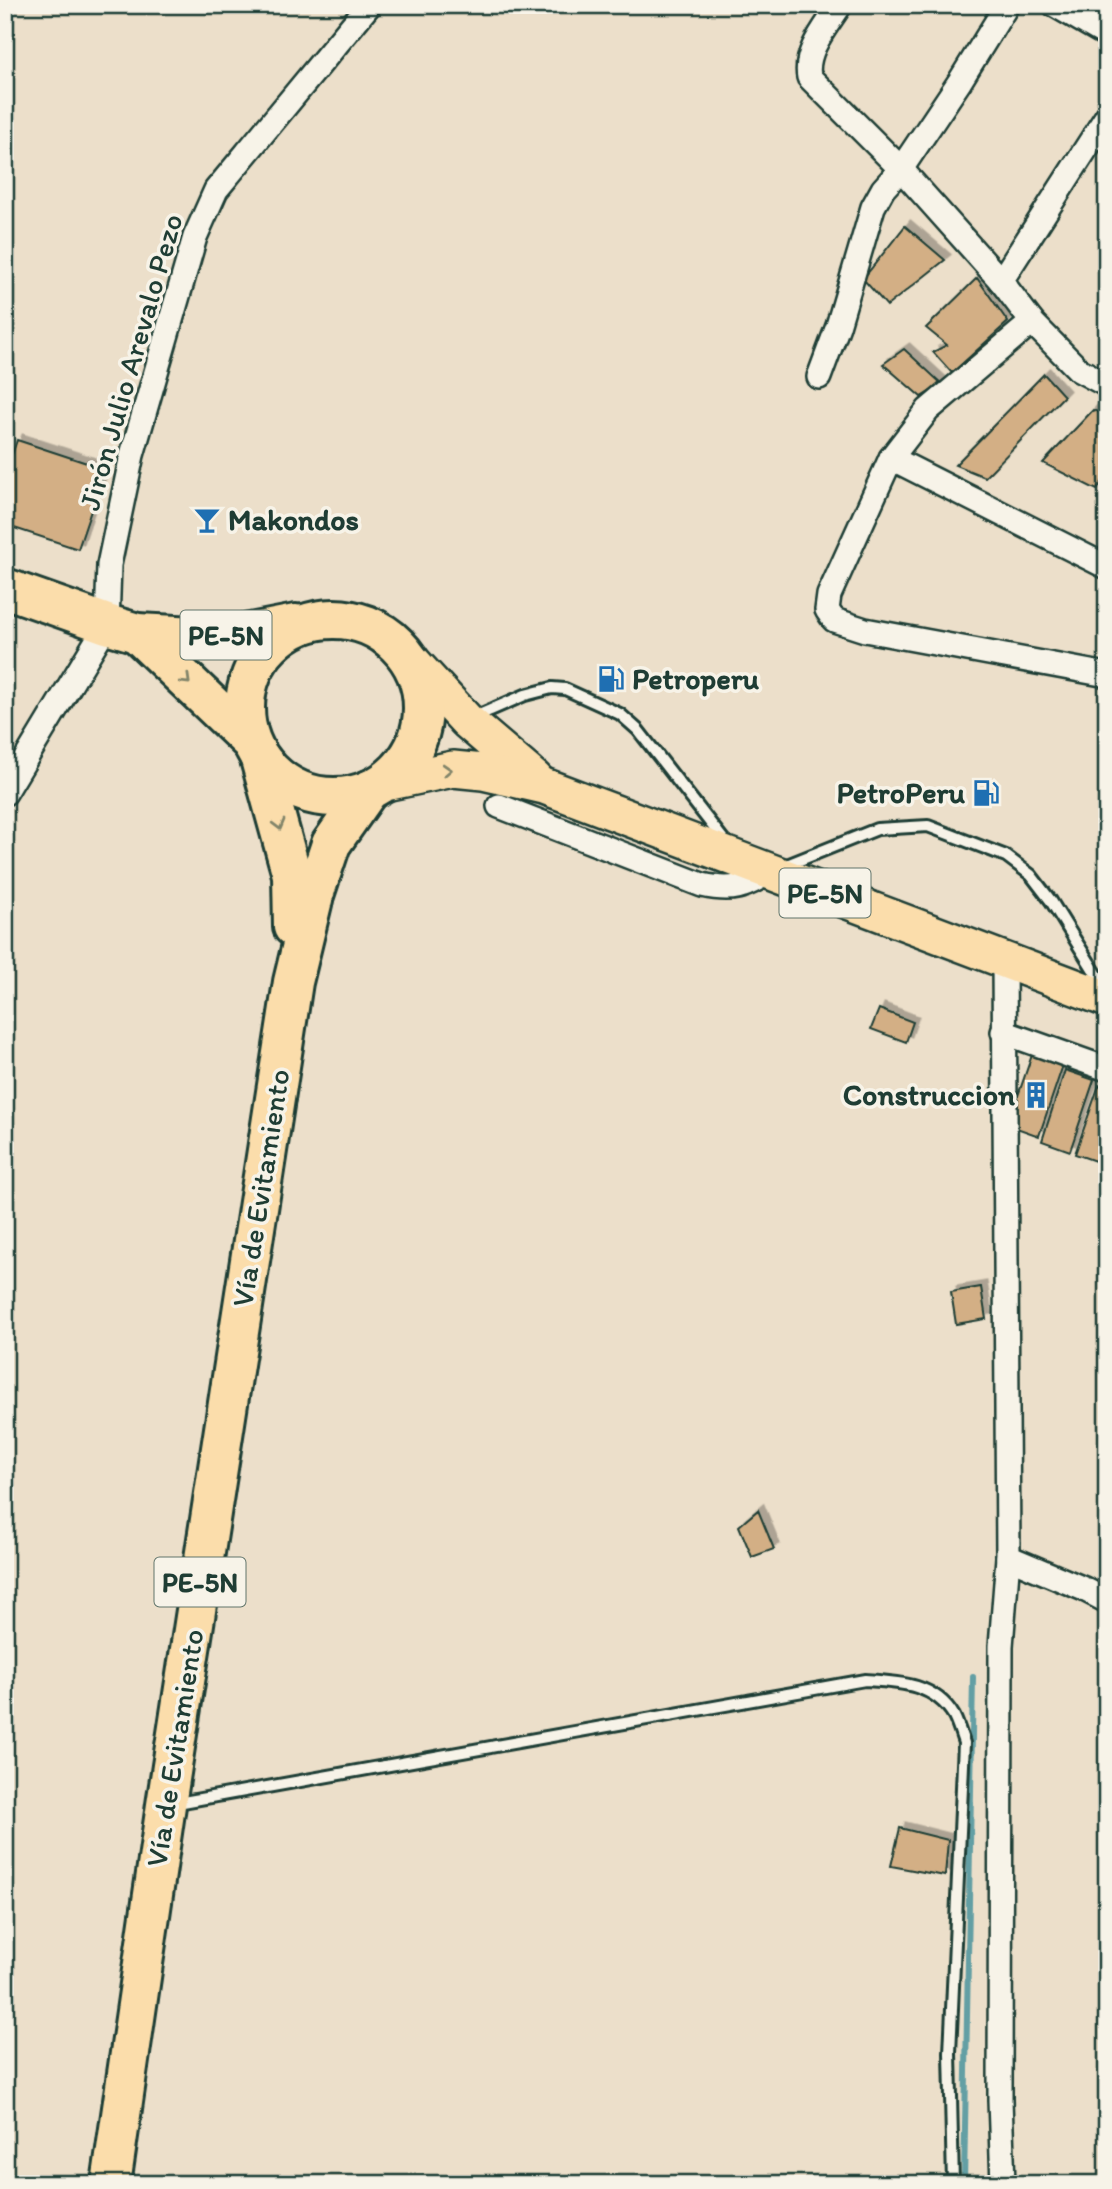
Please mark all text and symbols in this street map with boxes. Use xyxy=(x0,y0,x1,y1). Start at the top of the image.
street label: Jirón Julio Arevalo Pezo xyxy=(70,209,191,514)
place label: Makondos xyxy=(228,501,359,538)
bar icon: Makondos xyxy=(192,505,222,535)
road number: PE-5N xyxy=(180,610,272,660)
place label: Petroperu xyxy=(632,660,760,697)
fuel station icon: Petroperu xyxy=(596,664,626,694)
one-way arrow xyxy=(177,672,190,685)
one-way arrow xyxy=(442,763,453,778)
place label: PetroPeru xyxy=(837,774,965,811)
fuel station icon: PetroPeru xyxy=(971,778,1001,808)
one-way arrow xyxy=(270,818,285,830)
road number: PE-5N xyxy=(780,868,870,917)
street label: Vía de Evitamiento xyxy=(223,1066,298,1309)
place label: Construccion xyxy=(843,1076,1015,1113)
building icon: Construccion xyxy=(1021,1080,1051,1110)
road number: PE-5N xyxy=(154,1558,246,1606)
street label: Vía de Evitamiento xyxy=(137,1626,212,1869)

